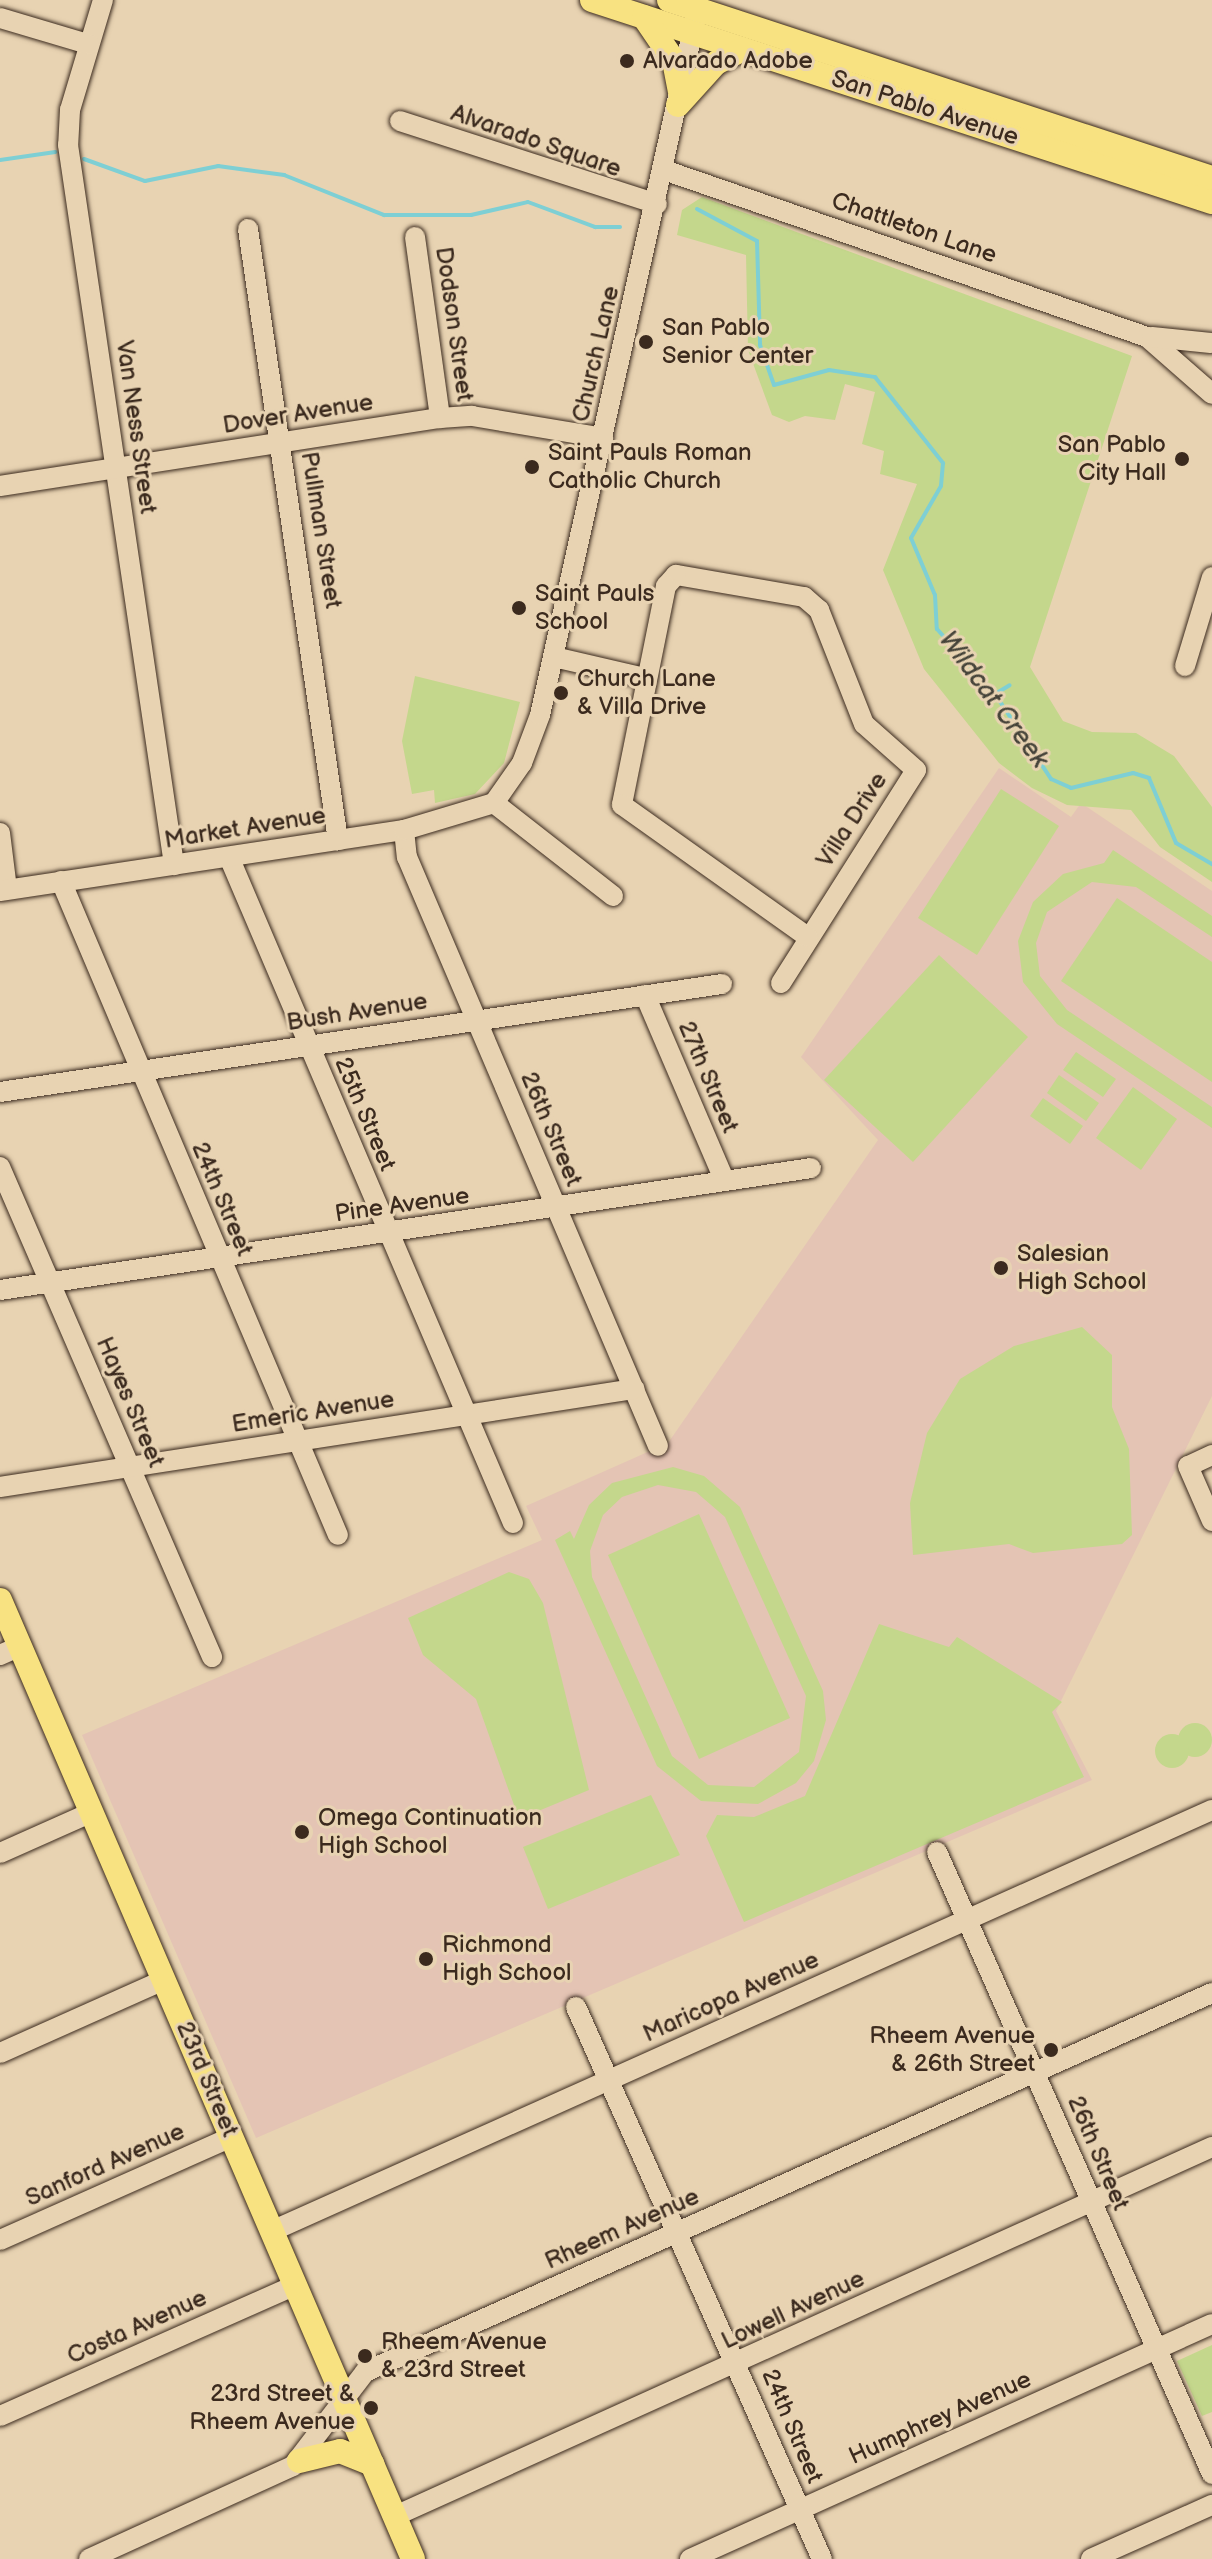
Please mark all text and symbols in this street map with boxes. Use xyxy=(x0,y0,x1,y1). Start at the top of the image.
place label: Alvarado Adobe xyxy=(643,47,813,75)
marker: Alvarado Adobe xyxy=(618,52,636,70)
street label: San Pablo Avenue xyxy=(828,64,1022,152)
street label: Alvarado Square xyxy=(447,98,625,184)
street label: Chattleton Lane xyxy=(828,186,1000,270)
street label: Dodson Street xyxy=(429,245,479,403)
street label: Church Lane xyxy=(566,283,626,425)
place label: San Pablo Senior Center xyxy=(662,314,813,370)
marker: San Pablo Senior Center xyxy=(637,333,655,351)
street label: Van Ness Street xyxy=(110,338,162,516)
street label: Dover Avenue xyxy=(221,388,375,440)
place label: San Pablo City Hall xyxy=(1058,431,1166,487)
place label: Saint Pauls Roman Catholic Church xyxy=(548,439,752,495)
street label: Pullman Street xyxy=(294,449,348,611)
marker: San Pablo City Hall xyxy=(1173,450,1191,468)
marker: Saint Pauls Roman Catholic Church xyxy=(523,458,541,476)
place label: Saint Pauls School xyxy=(535,580,654,636)
marker: Saint Pauls School xyxy=(510,599,528,617)
water label: Wildcat Creek xyxy=(931,625,1055,775)
place label: Church Lane & Villa Drive xyxy=(577,665,716,721)
marker: Church Lane & Villa Drive xyxy=(552,684,570,702)
street label: Villa Drive xyxy=(811,767,893,873)
street label: Market Avenue xyxy=(162,801,328,855)
street label: Bush Avenue xyxy=(285,987,429,1037)
street label: 27th Street xyxy=(672,1017,744,1137)
street label: 25th Street xyxy=(328,1053,402,1175)
street label: 26th Street xyxy=(514,1067,588,1191)
street label: 24th Street xyxy=(185,1137,259,1261)
street label: Pine Avenue xyxy=(333,1181,471,1229)
place label: Salesian High School xyxy=(1017,1240,1147,1296)
marker: Salesian High School xyxy=(992,1259,1010,1277)
street label: Hayes Street xyxy=(90,1332,170,1472)
street label: Emeric Avenue xyxy=(230,1385,396,1439)
place label: Omega Continuation High School xyxy=(318,1804,542,1860)
marker: Omega Continuation High School xyxy=(293,1823,311,1841)
place label: Richmond High School xyxy=(442,1931,572,1987)
street label: Maricopa Avenue xyxy=(639,1945,823,2049)
marker: Richmond High School xyxy=(417,1950,435,1968)
street label: 23rd Street xyxy=(170,2017,244,2141)
place label: Rheem Avenue & 26th Street xyxy=(869,2022,1035,2078)
marker: Rheem Avenue & 26th Street xyxy=(1042,2041,1060,2059)
street label: 26th Street xyxy=(1061,2091,1135,2215)
street label: Sanford Avenue xyxy=(21,2117,189,2213)
street label: Rheem Avenue xyxy=(540,2182,704,2276)
street label: Lowell Avenue xyxy=(717,2264,869,2356)
street label: Costa Avenue xyxy=(63,2283,211,2371)
place label: Rheem Avenue & 23rd Street xyxy=(381,2328,547,2384)
marker: Rheem Avenue & 23rd Street xyxy=(356,2347,374,2365)
street label: 24th Street xyxy=(755,2364,829,2488)
street label: Humphrey Avenue xyxy=(844,2365,1036,2471)
place label: 23rd Street & Rheem Avenue xyxy=(189,2380,355,2436)
marker: 23rd Street & Rheem Avenue xyxy=(362,2399,380,2417)

